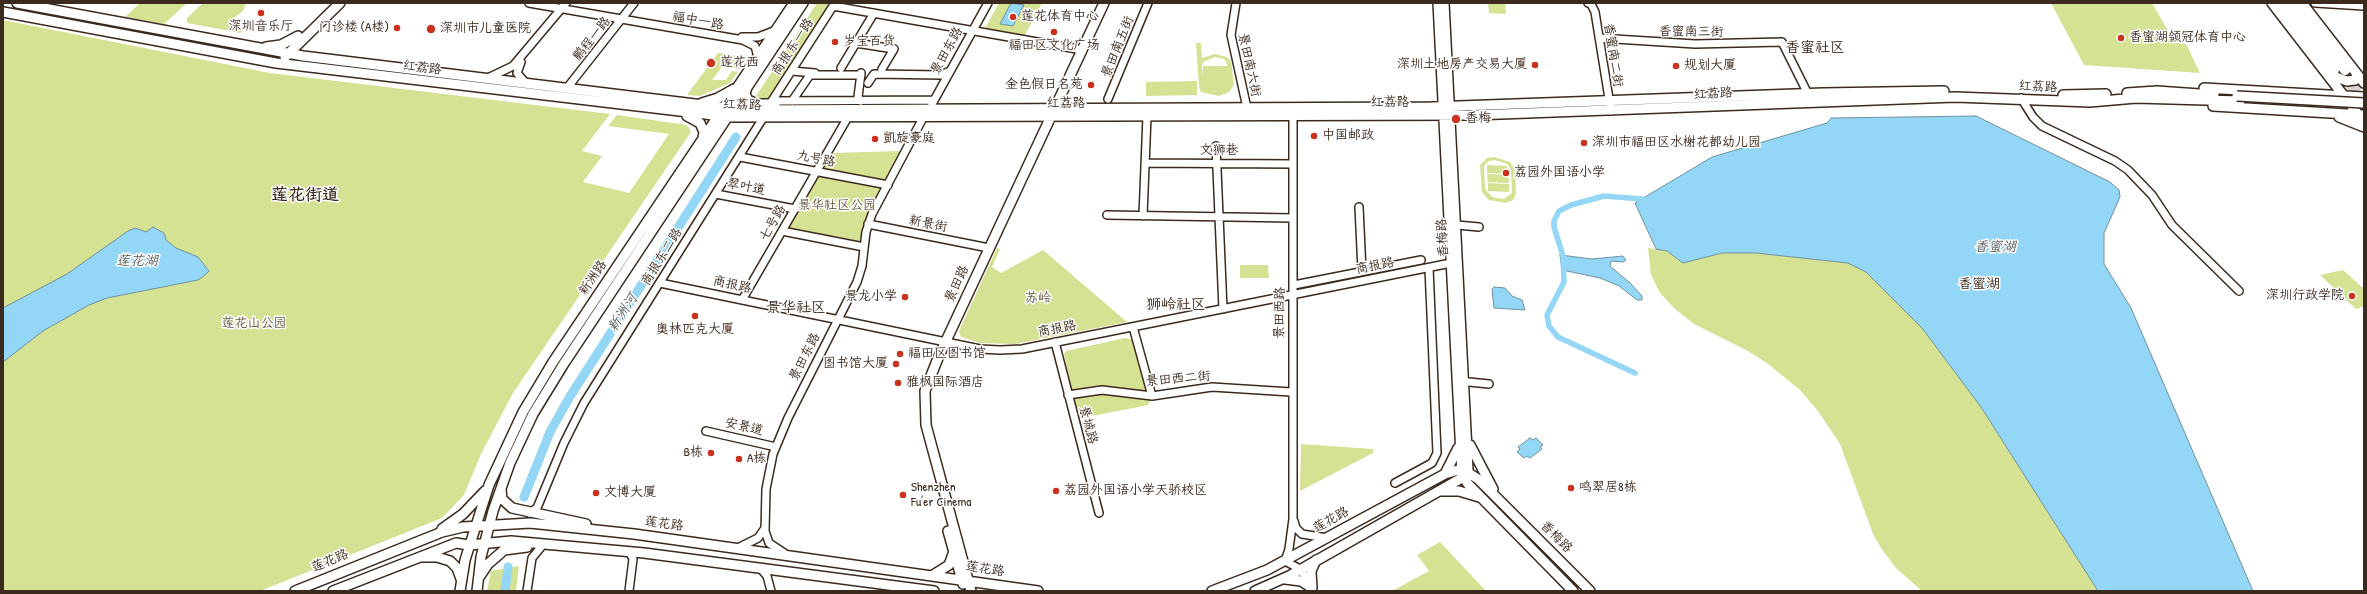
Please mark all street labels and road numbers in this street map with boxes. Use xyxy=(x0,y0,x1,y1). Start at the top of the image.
street label: 福中一路 xyxy=(671,9,725,33)
street label: 鹏程一路 xyxy=(570,14,614,64)
street label: 景田南五街 xyxy=(1099,14,1137,80)
street label: 商报东一路 xyxy=(769,15,817,79)
street label: 香蜜南二街 xyxy=(1600,22,1626,88)
street label: 景田东路 xyxy=(928,24,966,78)
street label: 香蜜南三街 xyxy=(1658,24,1724,40)
street label: 景田南六街 xyxy=(1235,32,1263,98)
street label: 红荔路 xyxy=(402,58,442,78)
street label: 红荔路 xyxy=(2018,78,2058,96)
street label: 红荔路 xyxy=(1693,85,1733,103)
street label: 红荔路 xyxy=(1371,95,1409,111)
street label: 红荔路 xyxy=(1047,96,1085,112)
street label: 红荔路 xyxy=(722,97,762,113)
street label: 文狮巷 xyxy=(1200,143,1238,159)
street label: 九号路 xyxy=(795,148,837,170)
street label: 翠叶道 xyxy=(725,176,767,198)
street label: 七号路 xyxy=(756,202,790,244)
street label: 新景街 xyxy=(907,213,949,235)
street label: 香梅路 xyxy=(1434,218,1452,258)
street label: 商报东二路 xyxy=(638,225,686,289)
street label: 商报路 xyxy=(1354,255,1396,277)
street label: 新洲路 xyxy=(576,257,610,299)
street label: 景田路 xyxy=(942,263,972,305)
street label: 商报路 xyxy=(711,273,753,297)
street label: 景田西路 xyxy=(1272,287,1288,339)
street label: 商报路 xyxy=(1036,318,1078,340)
street label: 景田东路 xyxy=(786,330,824,384)
street label: 景田西二街 xyxy=(1145,368,1211,390)
street label: 景城路 xyxy=(1075,404,1101,446)
street label: 安景道 xyxy=(723,415,765,439)
street label: 莲花路 xyxy=(1310,504,1352,536)
street label: 莲花路 xyxy=(644,514,684,534)
street label: 香梅路 xyxy=(1537,518,1575,556)
street label: 莲花路 xyxy=(309,546,351,576)
street label: 莲花路 xyxy=(965,558,1005,580)

